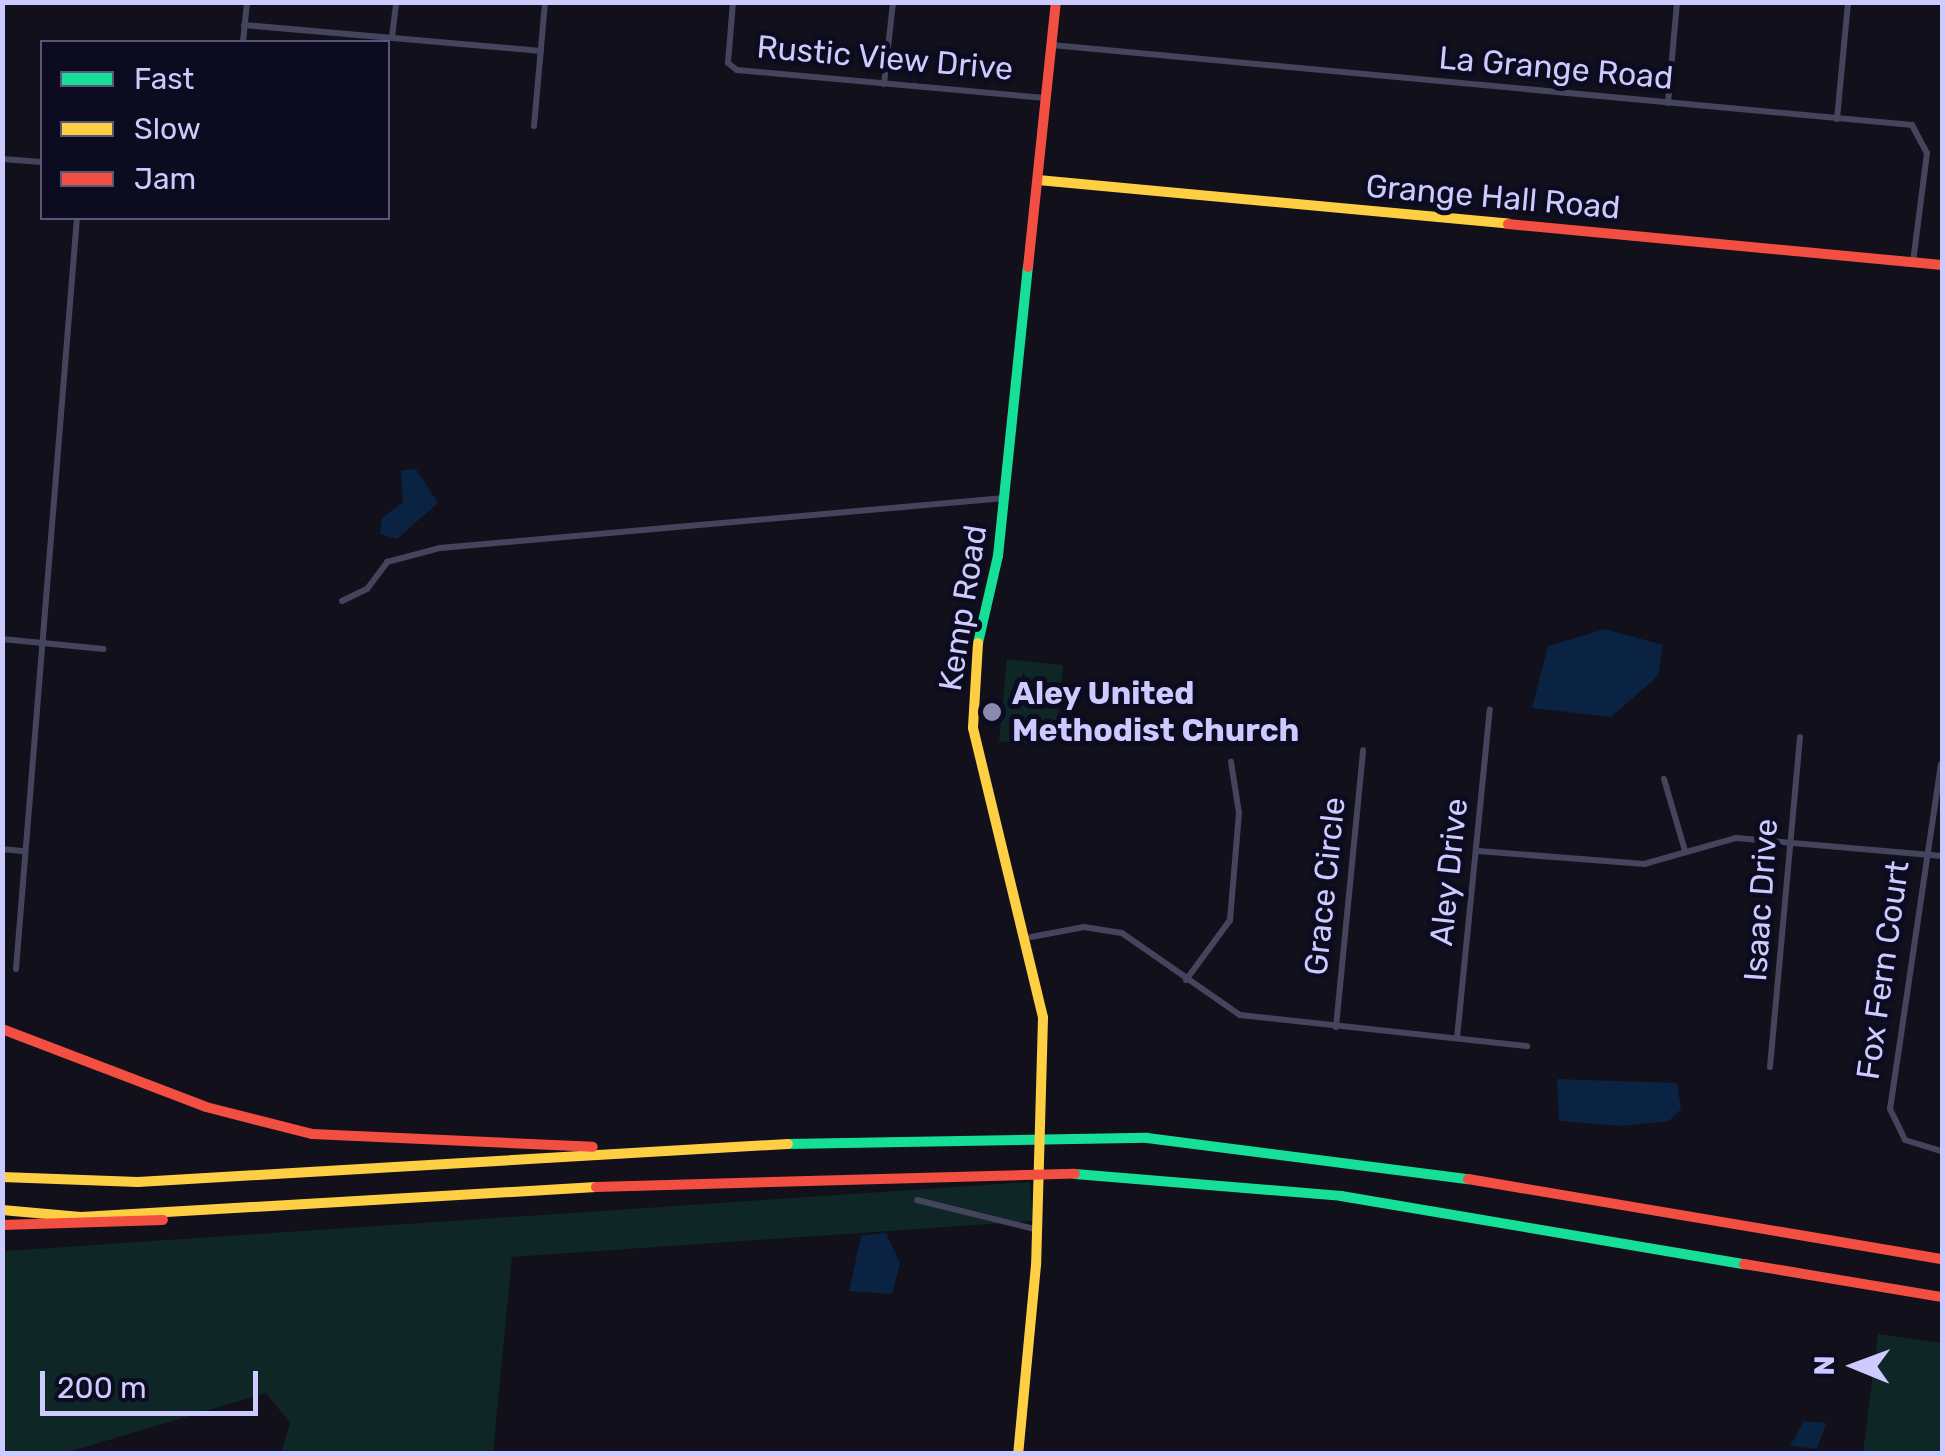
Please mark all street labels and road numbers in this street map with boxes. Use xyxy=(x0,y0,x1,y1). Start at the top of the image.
street label: Rustic View Drive xyxy=(754,28,1016,88)
street label: La Grange Road xyxy=(1437,39,1675,97)
street label: Grange Hall Road xyxy=(1364,167,1622,227)
street label: Kemp Road xyxy=(931,522,995,694)
street label: Grace Circle xyxy=(1297,795,1353,977)
street label: Aley Drive xyxy=(1422,796,1476,948)
street label: Isaac Drive xyxy=(1736,817,1786,983)
street label: Fox Fern Court xyxy=(1849,858,1917,1082)

